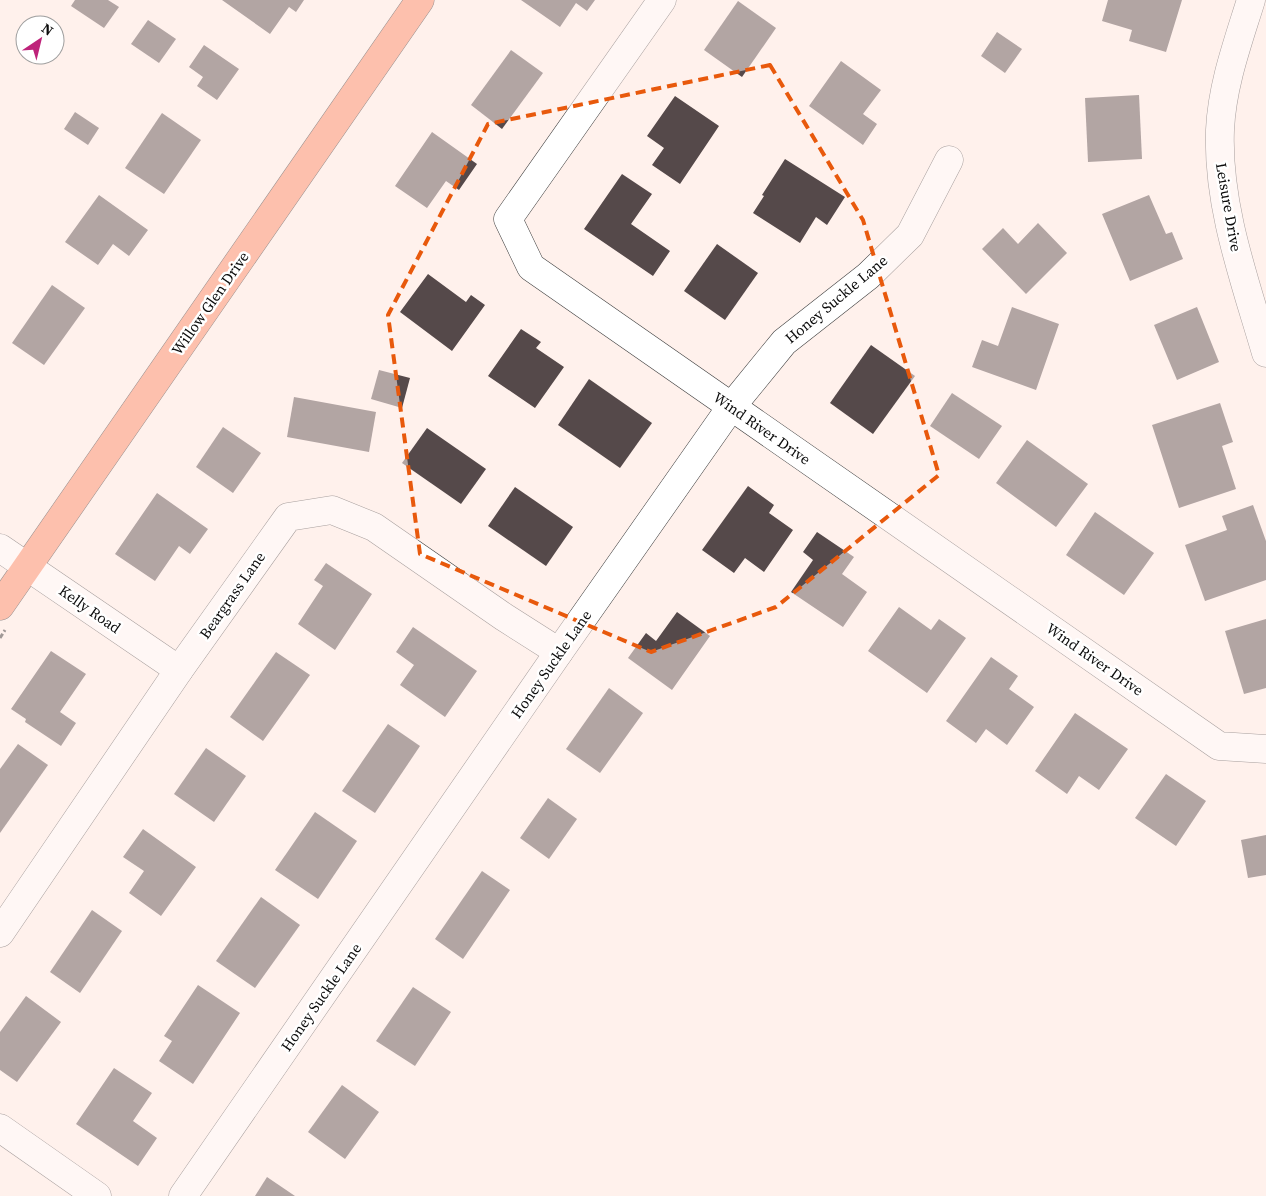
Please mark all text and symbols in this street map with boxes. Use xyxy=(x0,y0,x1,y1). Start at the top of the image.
north arrow xyxy=(15,15,65,65)
text: N xyxy=(38,18,57,40)
street label: Leisure Drive xyxy=(1211,161,1247,253)
street label: Willow Glen Drive xyxy=(166,247,254,359)
street label: Honey Suckle Lane xyxy=(780,250,892,348)
street label: Wind River Drive xyxy=(709,387,815,470)
street label: Beargrass Lane xyxy=(194,547,270,643)
street label: Kelly Road xyxy=(55,580,126,638)
street label: Honey Suckle Lane xyxy=(506,605,596,722)
street label: Wind River Drive xyxy=(1042,618,1148,701)
street label: Honey Suckle Lane xyxy=(276,938,366,1055)

